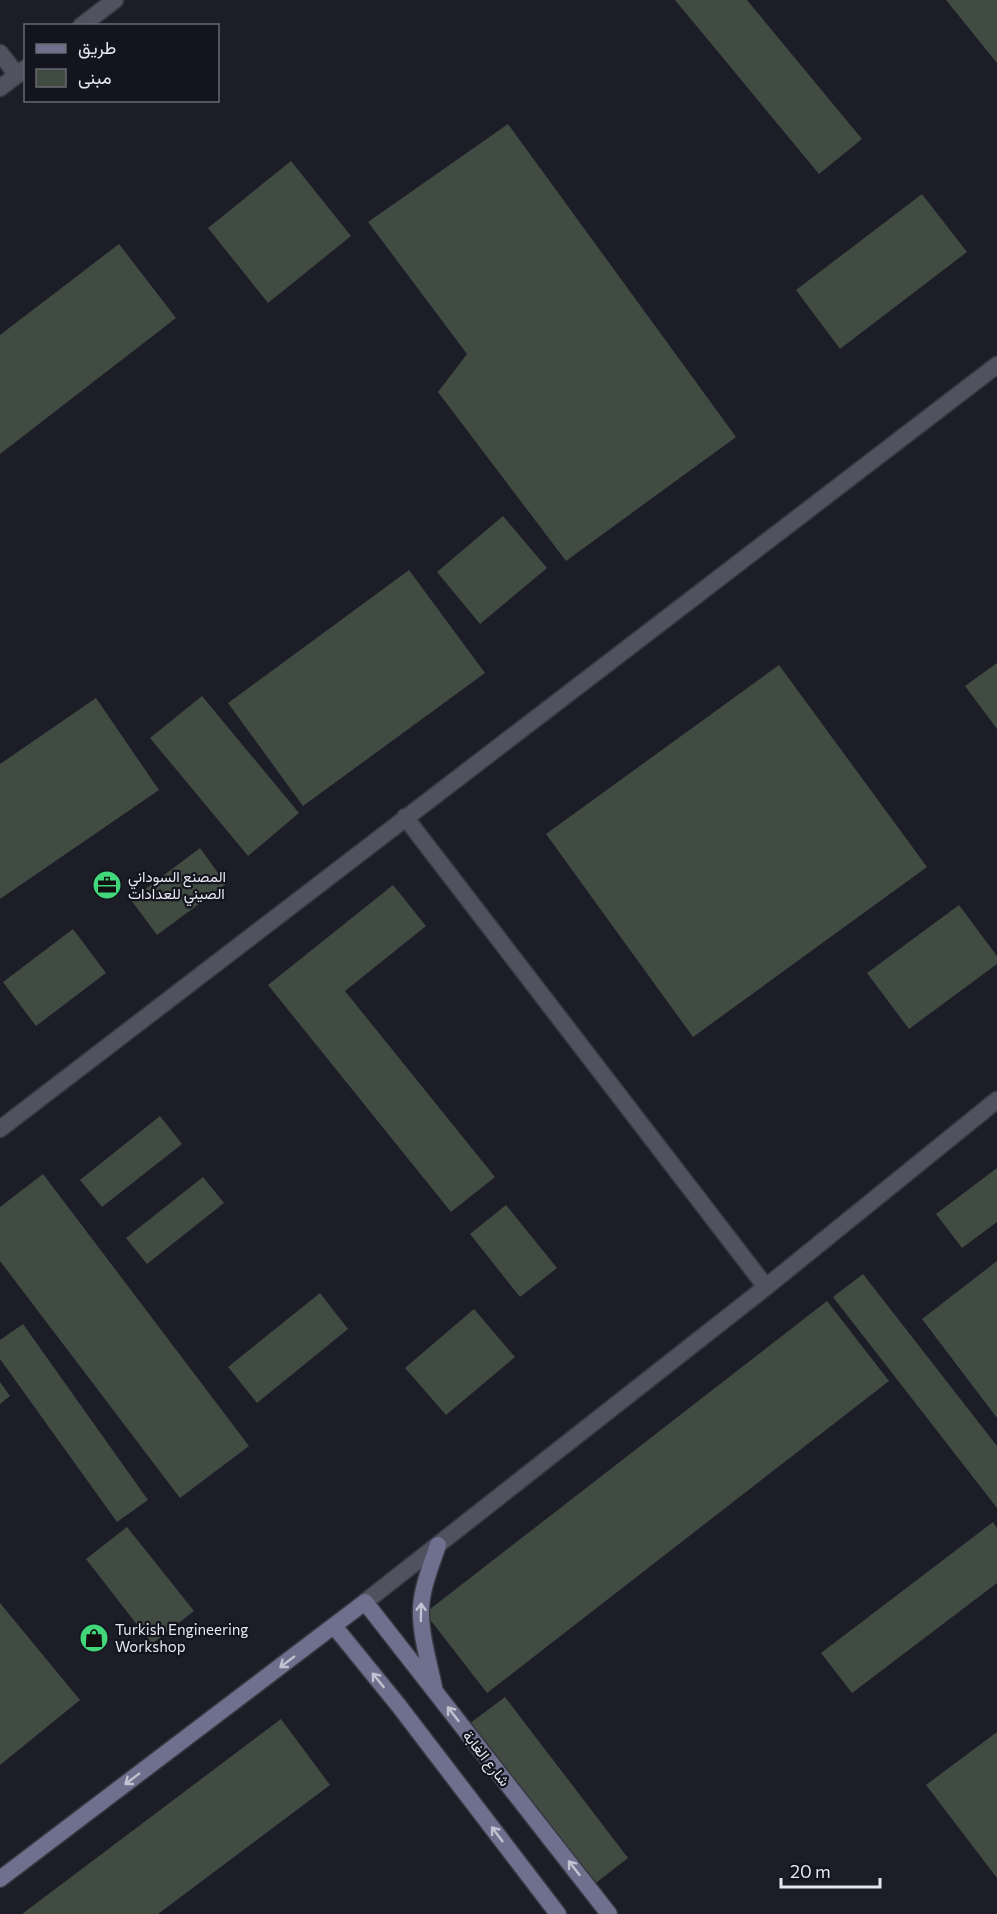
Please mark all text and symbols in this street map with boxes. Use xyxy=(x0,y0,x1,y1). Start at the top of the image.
legend xyxy=(24,24,219,102)
text: طريق xyxy=(78,36,116,59)
text: مبنى xyxy=(78,66,112,89)
place label: المصنع السوداني الصيني للعدادات xyxy=(128,867,226,907)
office icon: المصنع السوداني الصيني للعدادات xyxy=(91,869,123,901)
one-way arrow xyxy=(416,1603,427,1623)
place label: Turkish Engineering Workshop xyxy=(115,1620,248,1655)
shop icon: Turkish Engineering Workshop xyxy=(78,1622,110,1654)
one-way arrow xyxy=(280,1655,296,1668)
one-way arrow xyxy=(372,1672,385,1688)
one-way arrow xyxy=(447,1707,460,1723)
street label: شارع الغابة xyxy=(457,1727,514,1791)
one-way arrow xyxy=(124,1772,140,1785)
one-way arrow xyxy=(491,1826,504,1842)
scale bar xyxy=(781,1851,880,1889)
one-way arrow xyxy=(567,1860,580,1876)
text: 20 m xyxy=(790,1860,831,1882)

